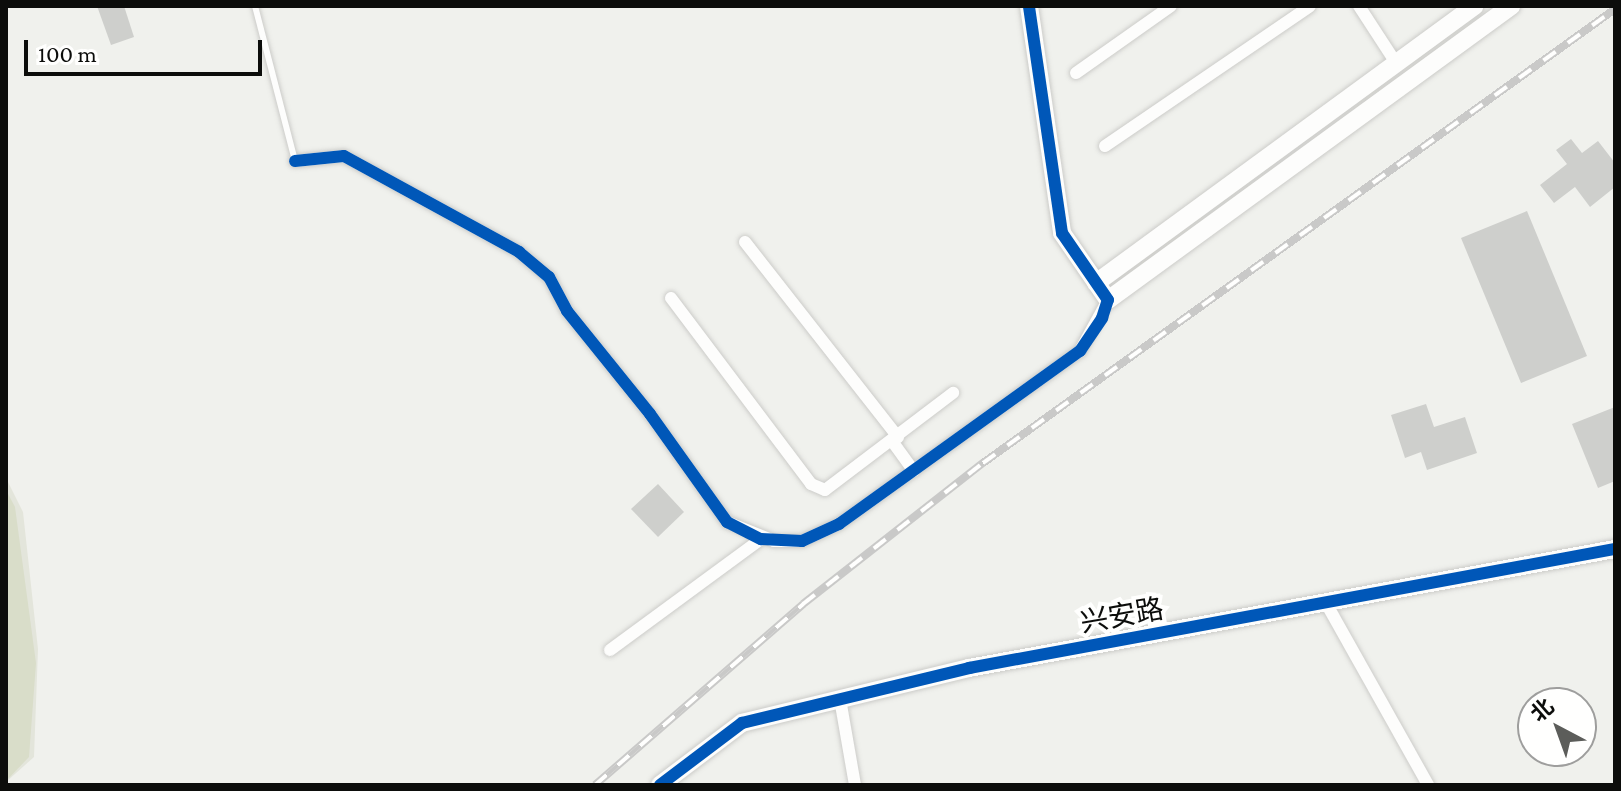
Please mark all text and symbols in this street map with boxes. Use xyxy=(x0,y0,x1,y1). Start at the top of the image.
scale bar xyxy=(28,24,266,74)
text: 100 m xyxy=(38,40,97,67)
street label: 兴安路 xyxy=(1078,592,1166,640)
north arrow xyxy=(1517,687,1597,767)
text: 北 xyxy=(1526,693,1559,727)

